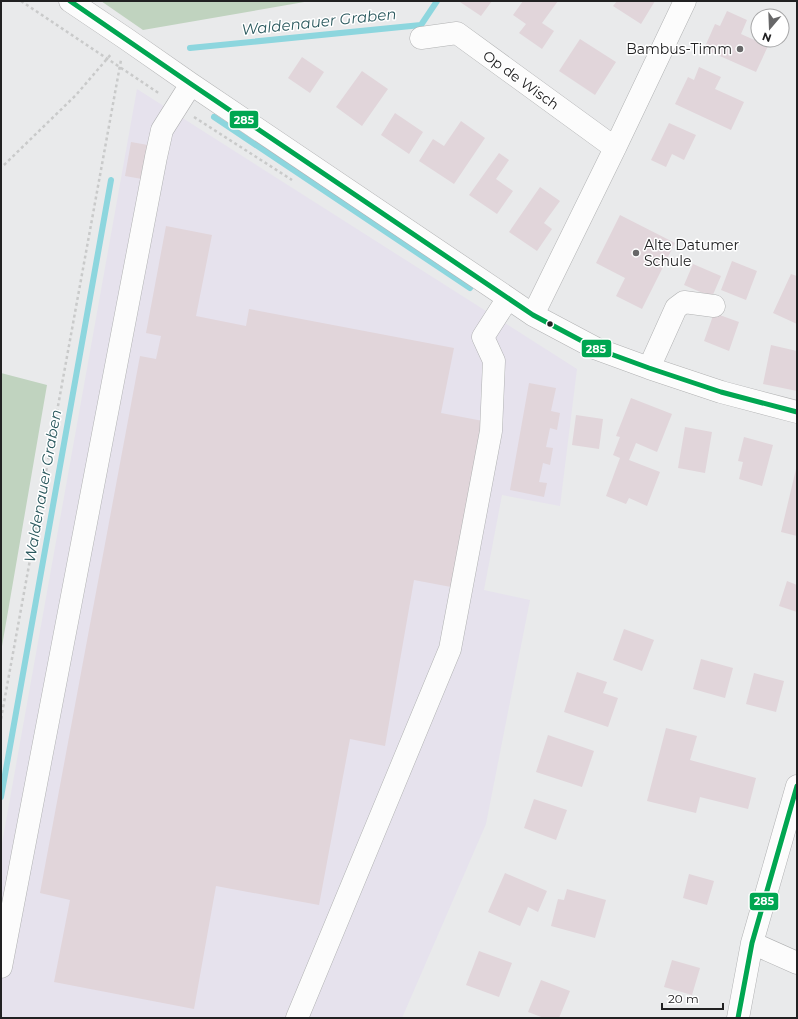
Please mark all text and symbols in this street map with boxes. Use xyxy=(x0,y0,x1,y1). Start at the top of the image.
water label: Waldenauer Graben xyxy=(241,4,397,39)
north arrow xyxy=(750,8,790,48)
text: N xyxy=(760,29,773,46)
place label: Bambus-Timm xyxy=(626,40,732,58)
marker: Bambus-Timm xyxy=(735,44,745,54)
street label: Op de Wisch xyxy=(479,46,563,114)
line badge: 285 xyxy=(229,110,259,129)
text: 285 xyxy=(234,113,255,127)
place label: Alte Datumer Schule xyxy=(644,236,739,270)
marker: Alte Datumer Schule xyxy=(631,248,641,258)
unlabelled marker xyxy=(545,319,555,329)
line badge: 285 xyxy=(581,339,612,358)
text: 285 xyxy=(586,342,607,356)
water label: Waldenauer Graben xyxy=(20,408,65,564)
line badge: 285 xyxy=(749,892,779,911)
text: 285 xyxy=(754,894,775,908)
scale bar xyxy=(662,985,723,1011)
text: 20 m xyxy=(668,991,699,1006)

